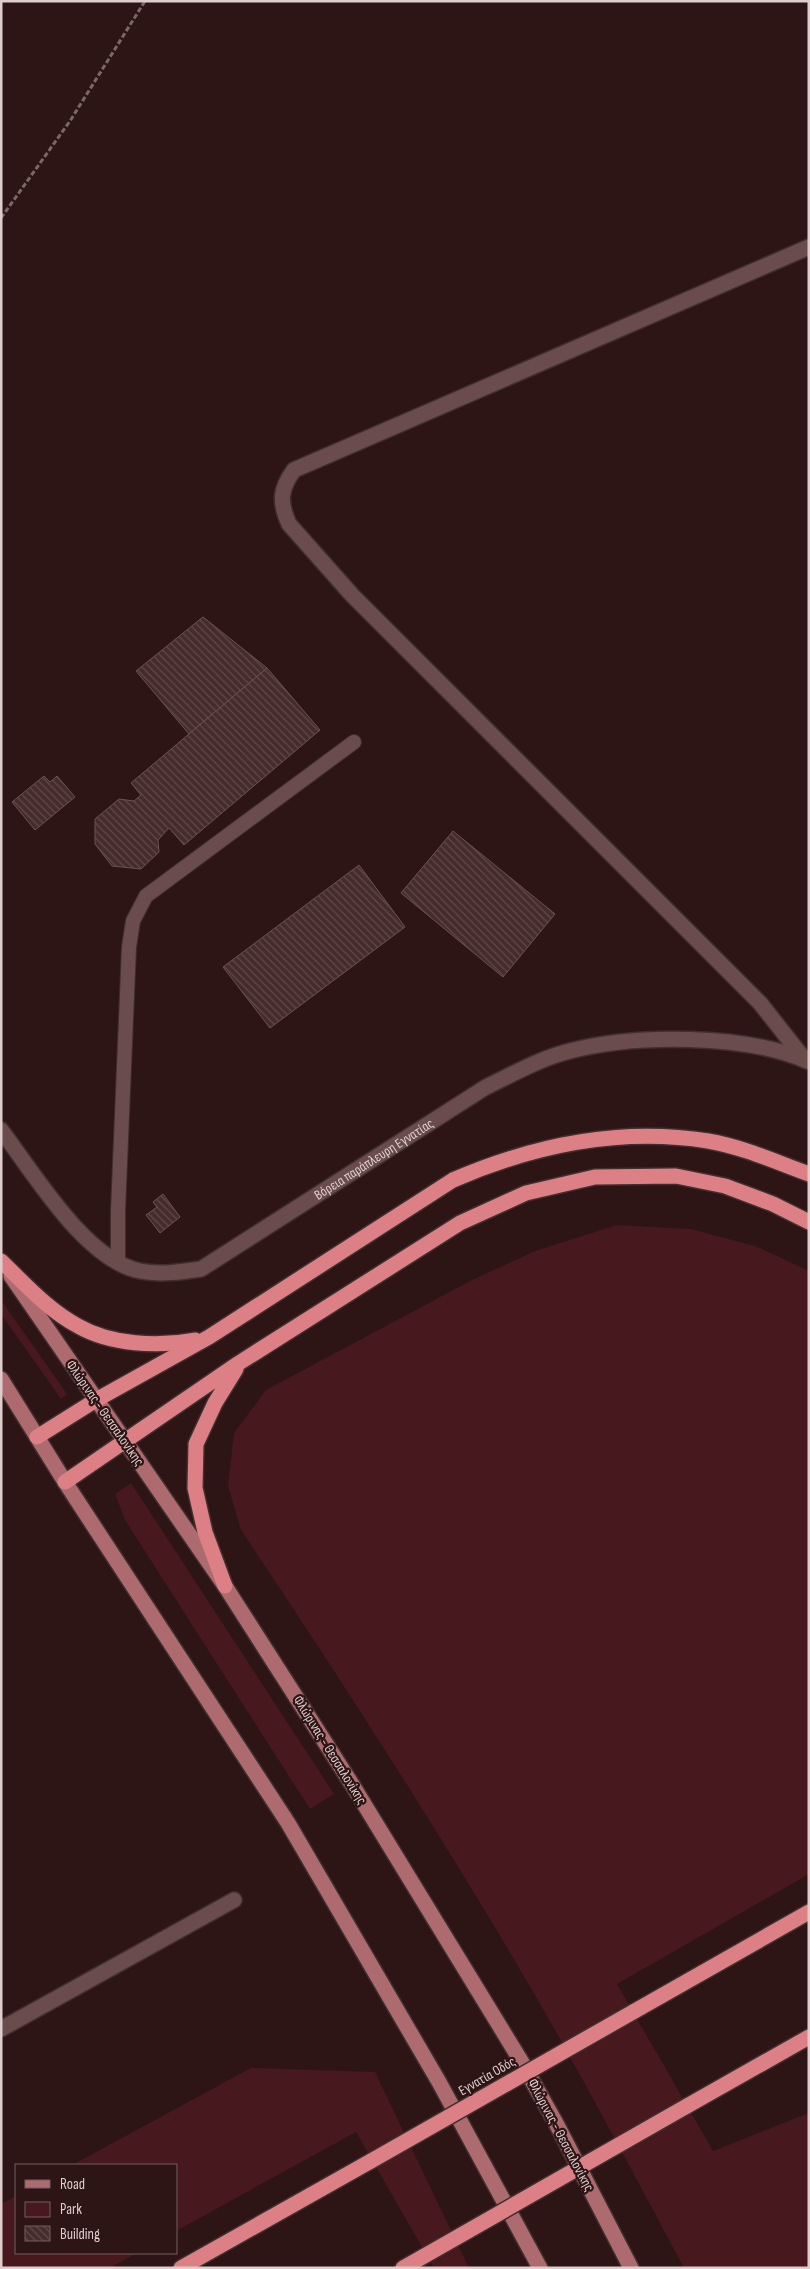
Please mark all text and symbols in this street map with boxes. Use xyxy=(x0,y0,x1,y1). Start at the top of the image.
street label: Βόρεια παράπλευρη Εγνατίας xyxy=(311,1114,437,1203)
street label: Φλώρινας - Θεσσαλονίκης xyxy=(62,1357,148,1469)
street label: Φλώρινας - Θεσσαλονίκης xyxy=(290,1692,370,1808)
street label: Εγνατία Οδός xyxy=(455,2053,519,2099)
street label: Φλώρινας - Θεσσαλονίκης xyxy=(524,2076,598,2194)
legend xyxy=(15,2164,178,2254)
text: Road xyxy=(60,2175,85,2194)
text: Park xyxy=(60,2200,82,2219)
text: Building xyxy=(60,2225,100,2244)

